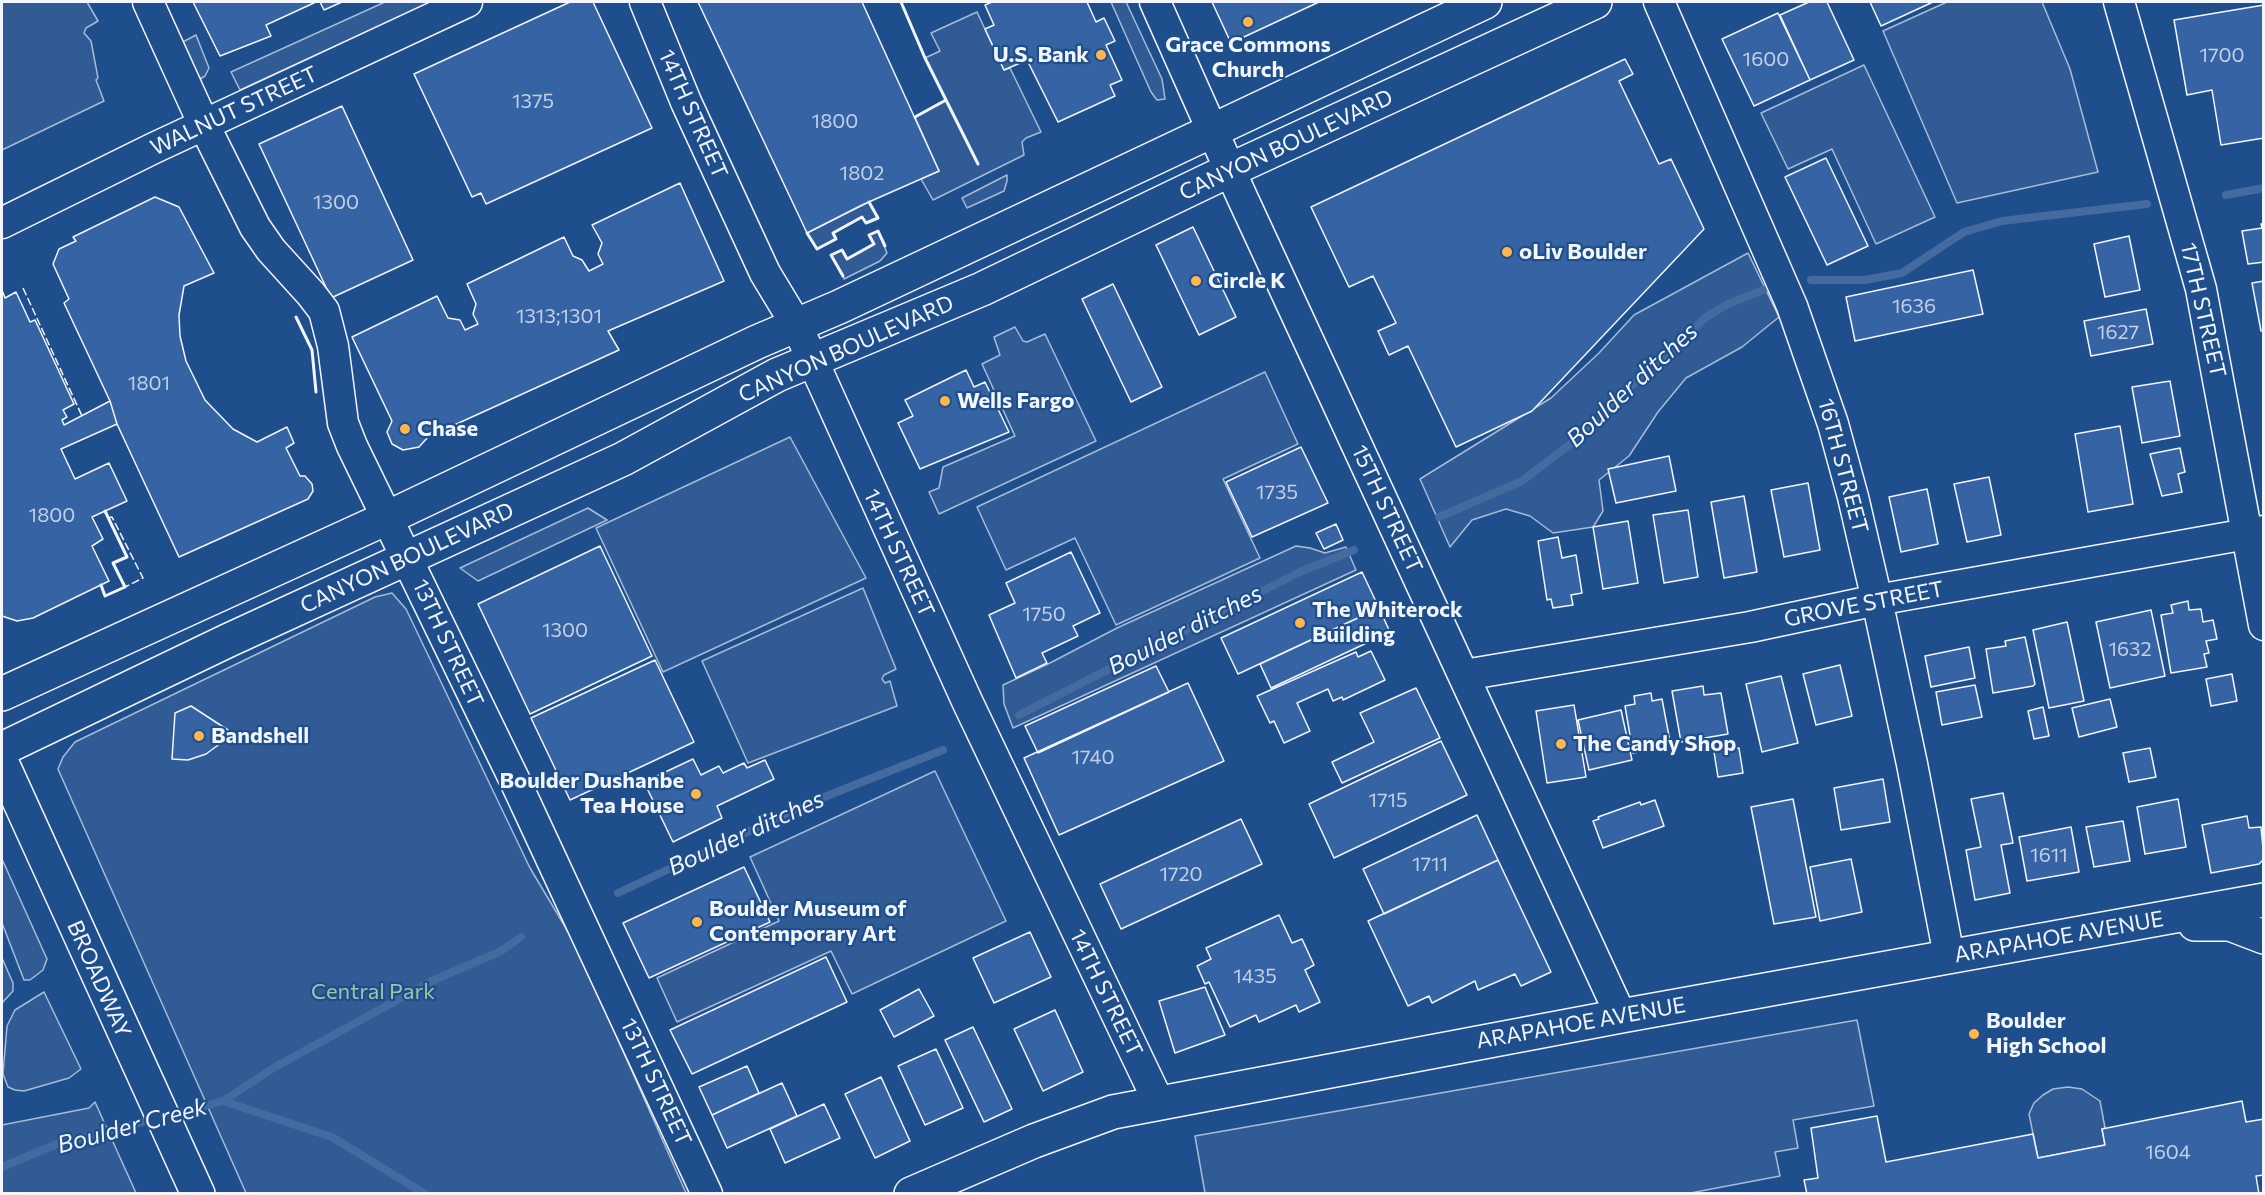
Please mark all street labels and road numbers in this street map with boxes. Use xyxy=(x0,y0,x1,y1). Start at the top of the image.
street label: 14TH STREET xyxy=(653,46,733,182)
street label: WALNUT STREET xyxy=(146,61,322,161)
street label: CANYON BOULEVARD xyxy=(1175,84,1397,206)
street label: 17TH STREET xyxy=(2175,240,2231,380)
street label: CANYON BOULEVARD xyxy=(734,290,958,408)
street label: 16TH STREET xyxy=(1812,396,1874,536)
street label: 15TH STREET xyxy=(1346,441,1428,577)
street label: 14TH STREET xyxy=(858,485,940,621)
street label: CANYON BOULEVARD xyxy=(296,497,518,619)
street label: 13TH STREET xyxy=(407,575,489,711)
street label: GROVE STREET xyxy=(1782,576,1946,632)
street label: ARAPAHOE AVENUE xyxy=(1952,906,2166,968)
street label: BROADWAY xyxy=(61,916,137,1042)
street label: 14TH STREET xyxy=(1064,925,1148,1061)
street label: ARAPAHOE AVENUE xyxy=(1474,992,1688,1054)
street label: 13TH STREET xyxy=(615,1014,697,1150)

